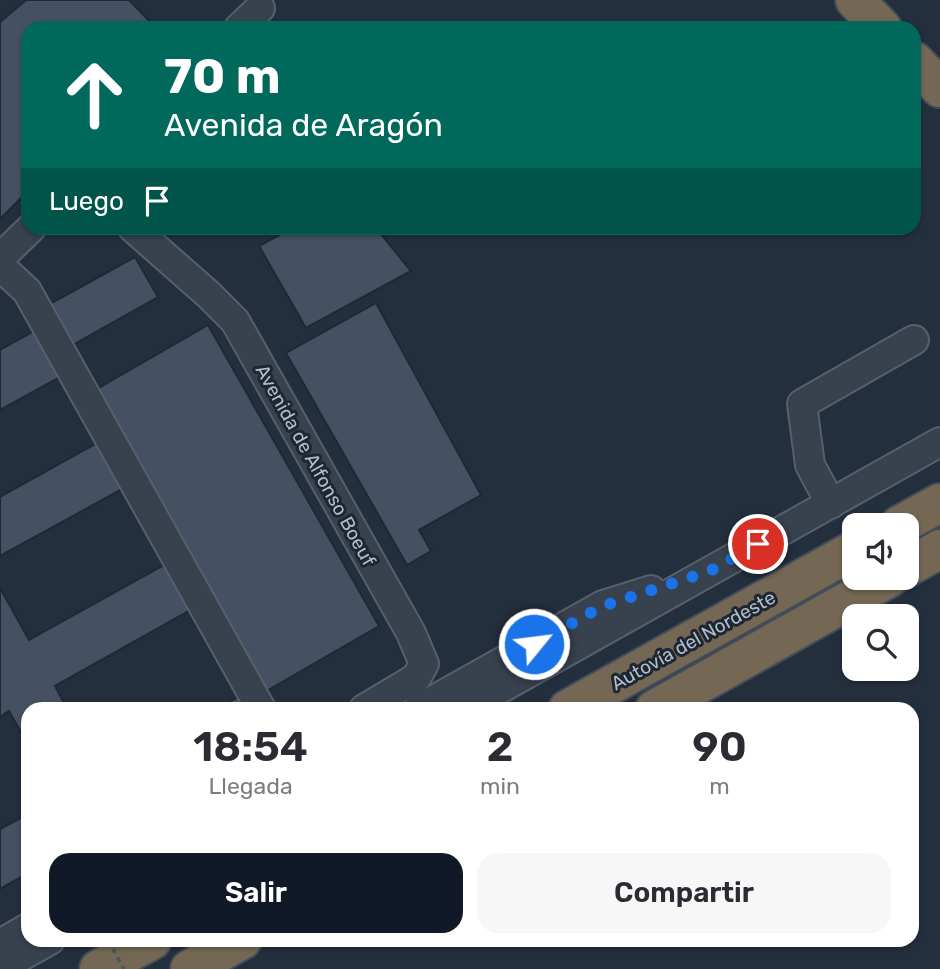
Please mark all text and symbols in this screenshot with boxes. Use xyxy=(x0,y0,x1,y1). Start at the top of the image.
text: 70 m xyxy=(164,47,281,105)
icon: ahead xyxy=(49,49,140,140)
text: Avenida de Aragón xyxy=(164,106,443,144)
icon: arrive xyxy=(138,182,176,220)
text: Luego xyxy=(49,186,124,217)
street label: Avenida de Alfonso Boeuf xyxy=(251,361,381,571)
map controls xyxy=(842,513,919,681)
button: sound xyxy=(842,513,919,590)
pin xyxy=(728,514,788,574)
icon: arrive xyxy=(739,525,777,563)
street label: Autovía del Nordeste xyxy=(607,586,779,695)
button: search xyxy=(842,604,919,681)
position arrow xyxy=(497,607,571,681)
text: 18:54 xyxy=(193,722,308,772)
text: 2 xyxy=(487,722,513,772)
text: 90 xyxy=(692,722,747,772)
text: Llegada xyxy=(208,772,293,800)
text: min xyxy=(480,772,520,800)
text: m xyxy=(709,772,730,800)
button: Salir xyxy=(49,853,463,933)
button: Compartir xyxy=(477,853,891,933)

